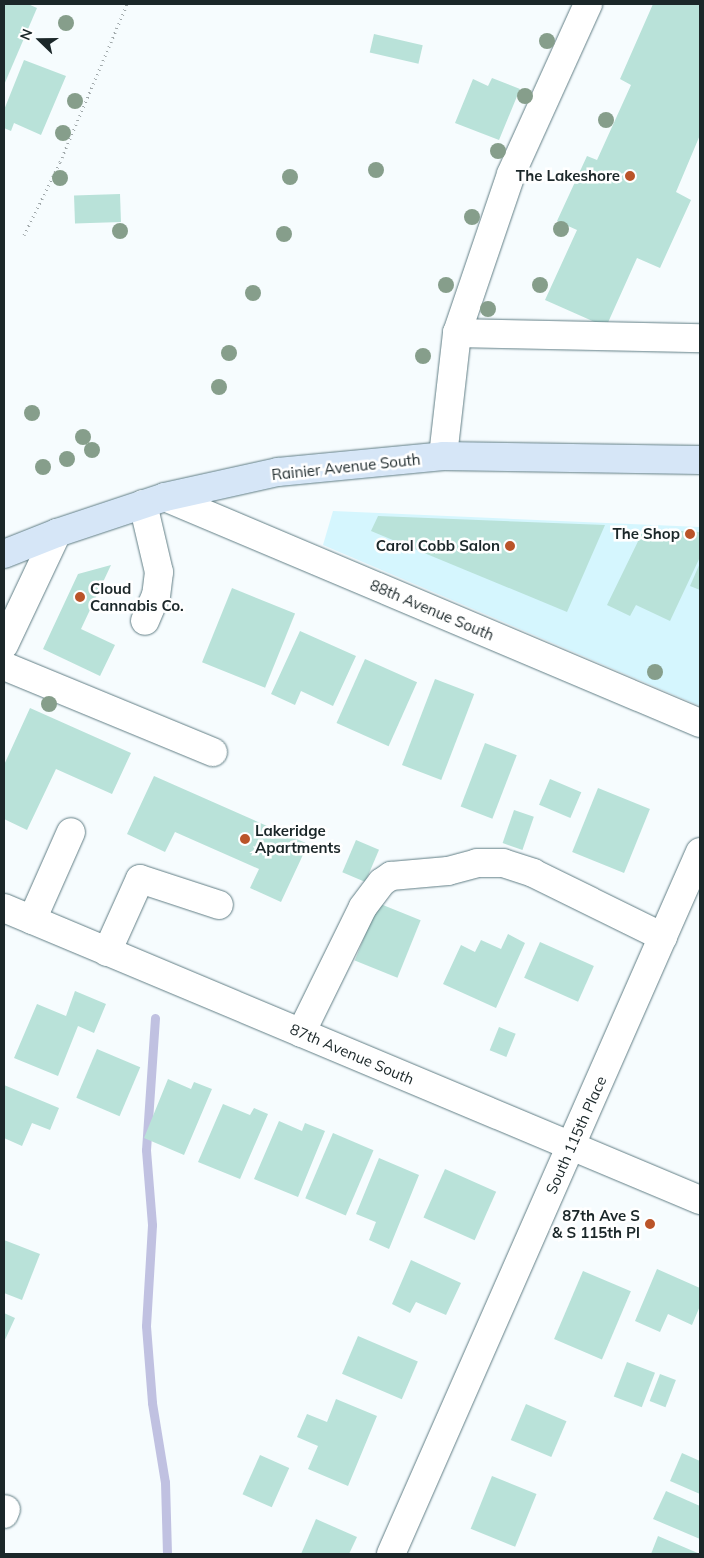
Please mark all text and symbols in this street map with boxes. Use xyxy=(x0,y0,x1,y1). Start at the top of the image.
north arrow xyxy=(15,15,65,65)
text: N xyxy=(16,26,36,43)
place label: The Lakeshore xyxy=(516,167,620,185)
marker: The Lakeshore xyxy=(624,170,636,182)
street label: Rainier Avenue South xyxy=(271,450,421,484)
place label: The Shop xyxy=(612,525,680,543)
marker: The Shop xyxy=(684,528,696,540)
place label: Carol Cobb Salon xyxy=(376,537,500,555)
marker: Carol Cobb Salon xyxy=(504,540,516,552)
street label: 88th Avenue South xyxy=(367,576,497,644)
place label: Cloud Cannabis Co. xyxy=(90,579,184,614)
marker: Cloud Cannabis Co. xyxy=(74,591,86,603)
place label: Lakeridge Apartments xyxy=(255,821,341,856)
marker: Lakeridge Apartments xyxy=(239,833,251,845)
street label: 87th Avenue South xyxy=(287,1020,417,1088)
street label: South 115th Place xyxy=(542,1073,610,1197)
place label: 87th Ave S & S 115th Pl xyxy=(552,1206,640,1241)
marker: 87th Ave S & S 115th Pl xyxy=(644,1218,656,1230)

